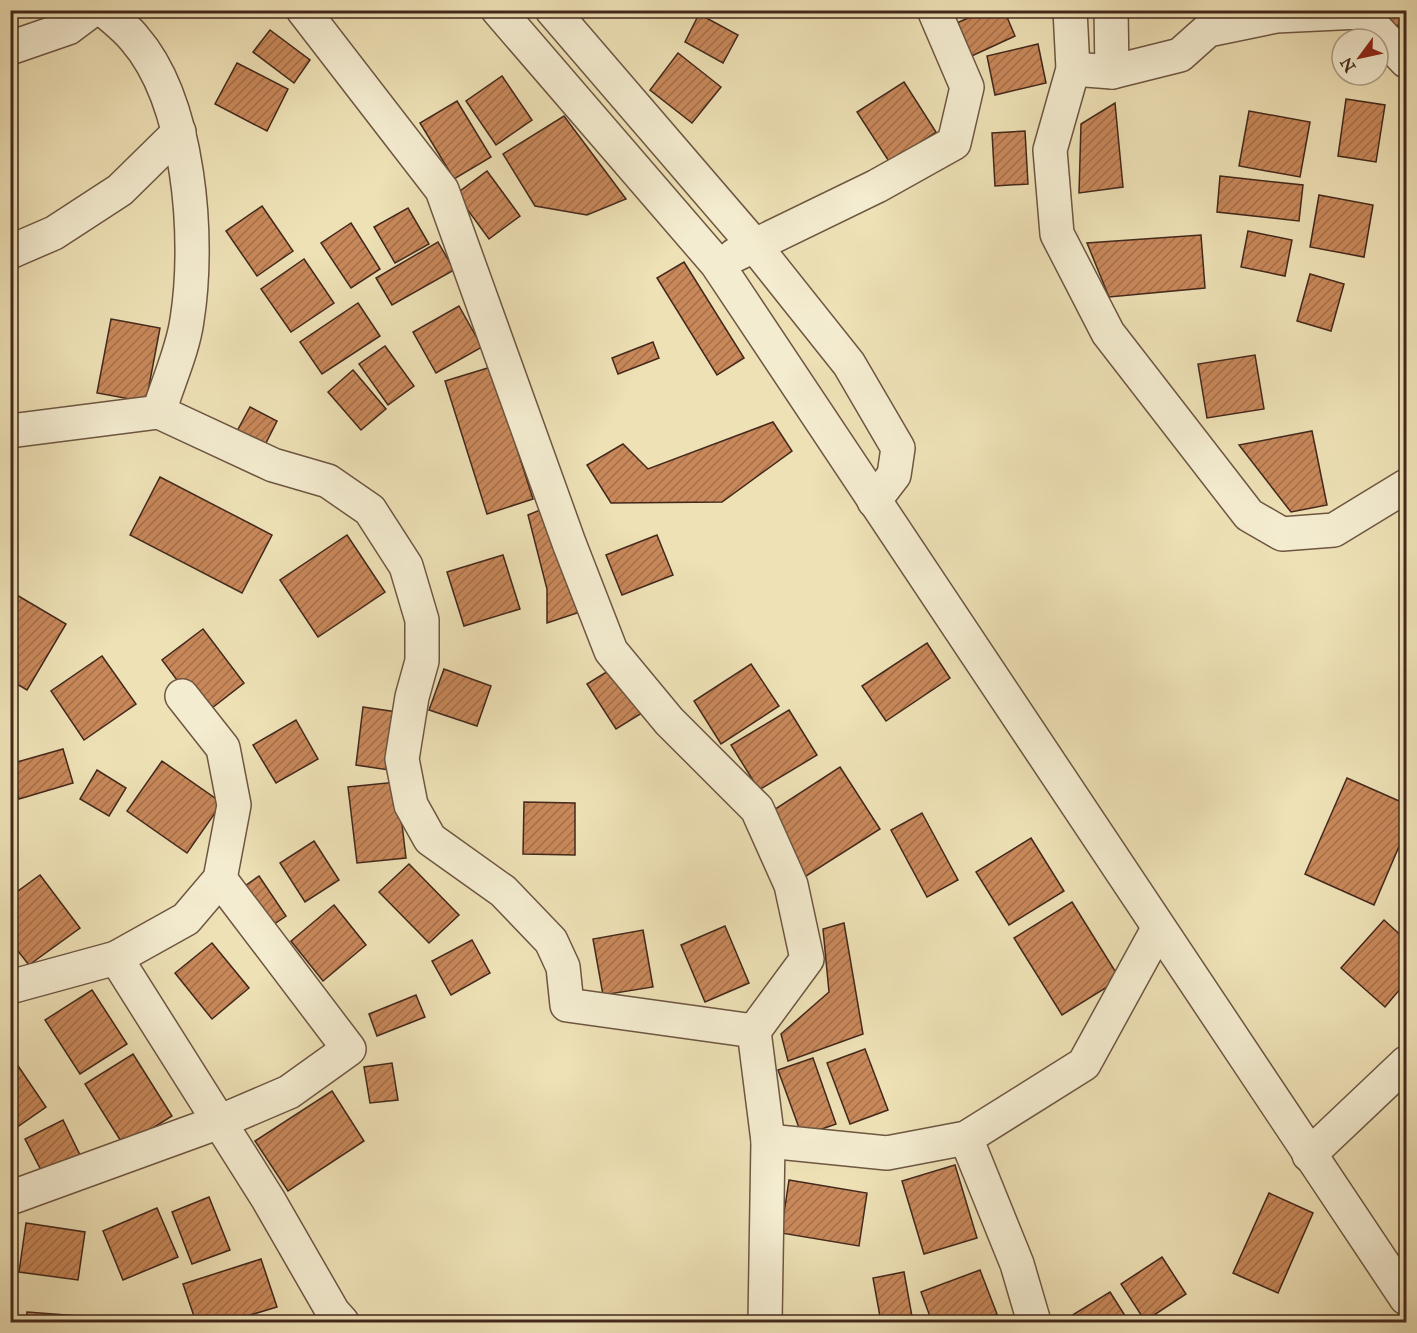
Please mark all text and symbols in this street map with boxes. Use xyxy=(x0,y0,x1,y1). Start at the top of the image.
north arrow xyxy=(1330,27,1390,87)
text: N xyxy=(1336,54,1360,76)

